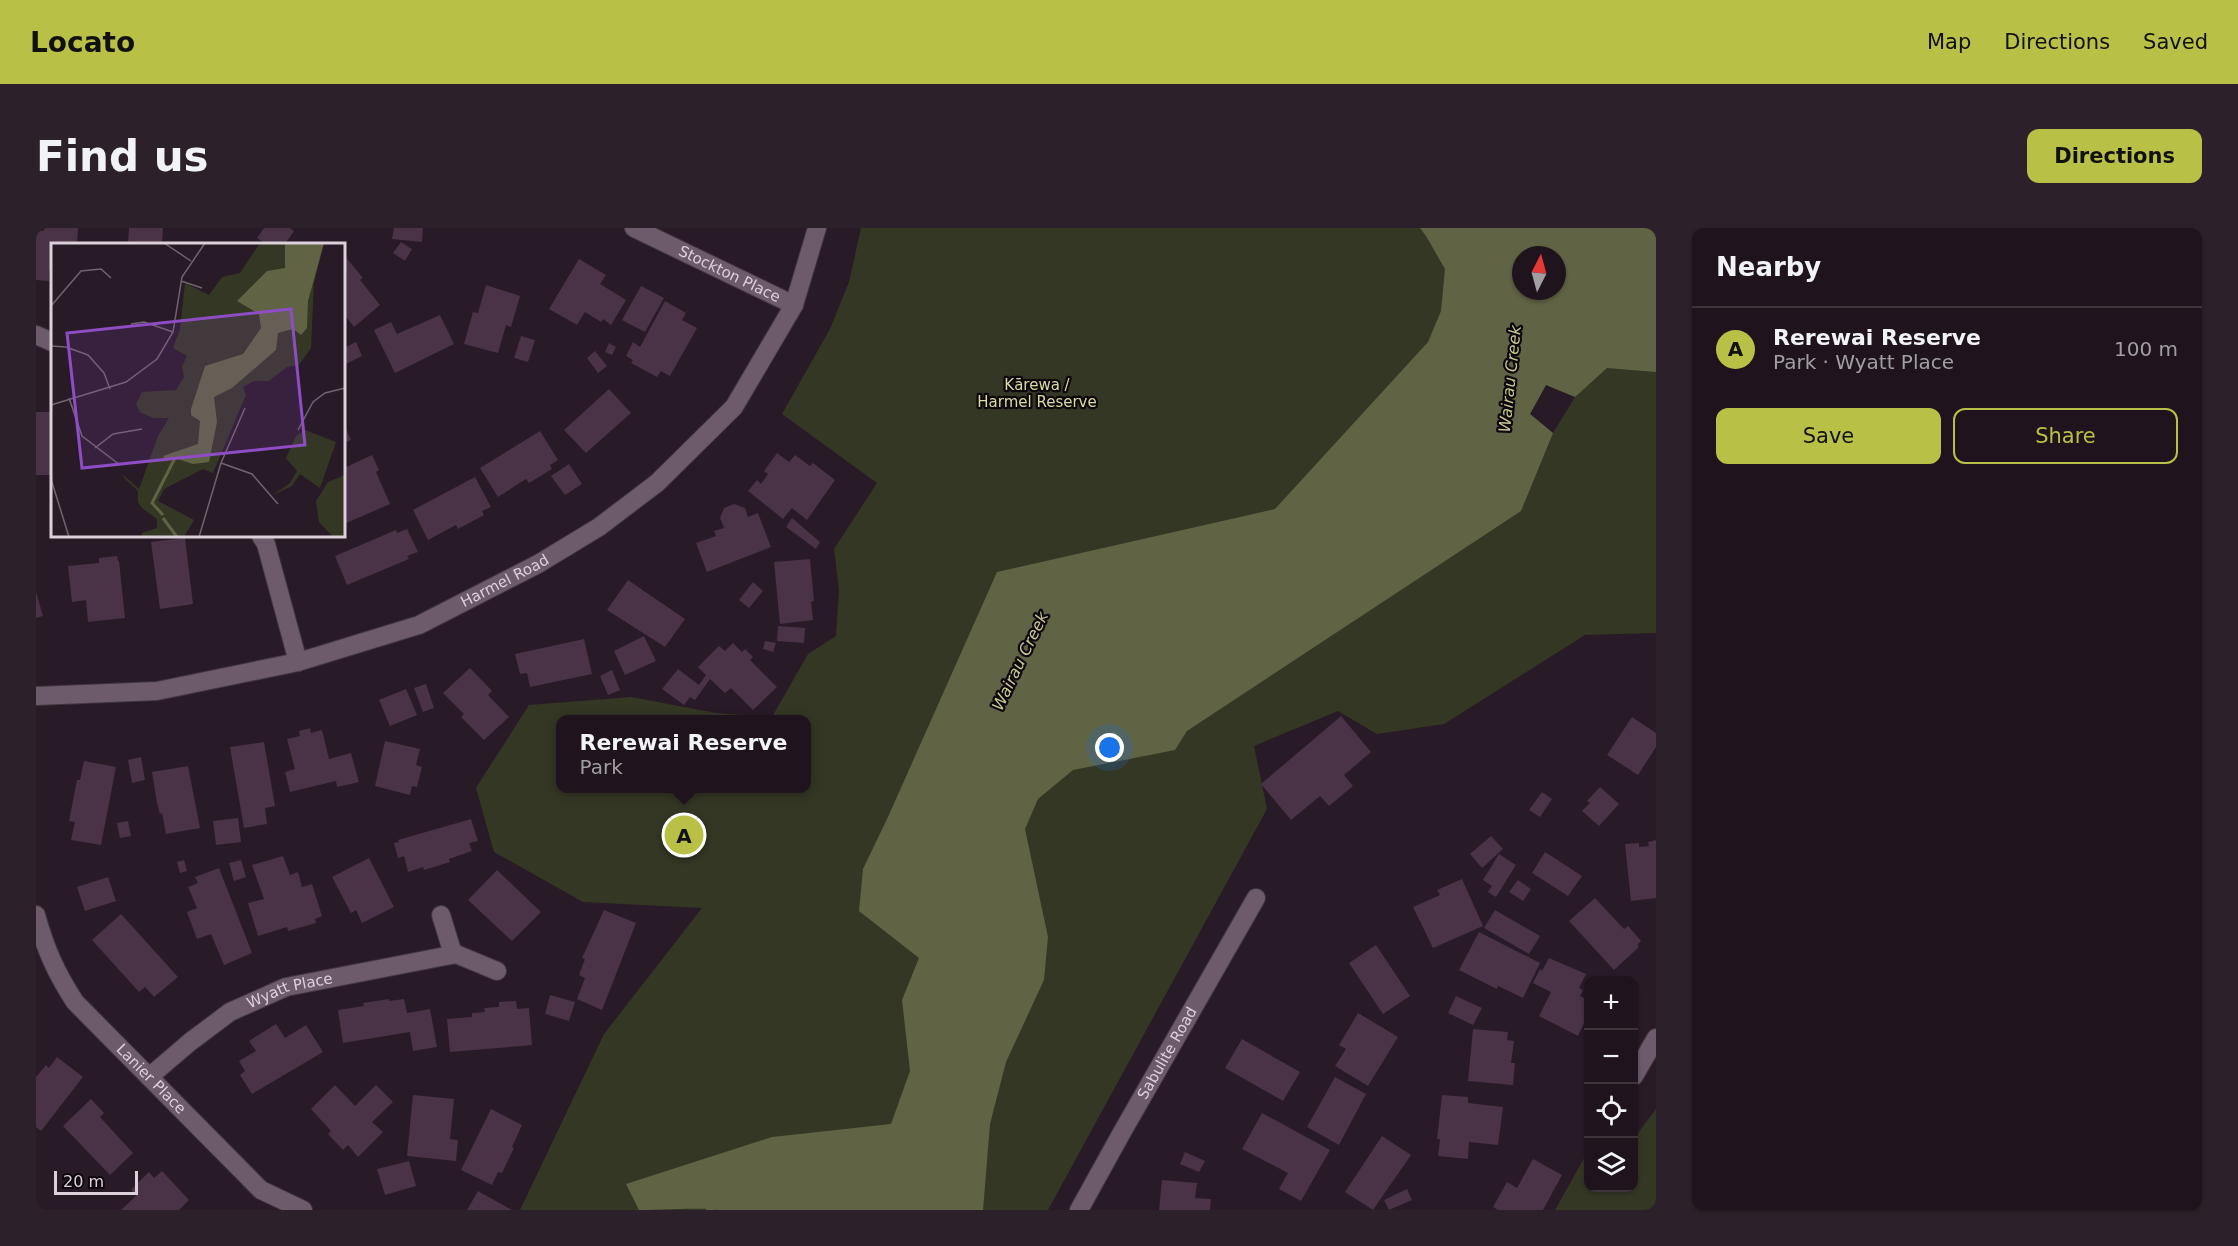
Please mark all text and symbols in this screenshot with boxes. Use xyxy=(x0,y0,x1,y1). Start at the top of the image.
text: Locato xyxy=(30,26,135,59)
text: Map xyxy=(1927,30,1971,54)
text: Directions xyxy=(2004,30,2110,54)
text: Saved xyxy=(2143,30,2208,54)
button: Directions xyxy=(2027,129,2202,183)
text: Find us xyxy=(36,132,209,181)
street label: Stockton Place xyxy=(676,242,783,306)
inset map xyxy=(51,243,345,537)
north arrow xyxy=(1512,246,1566,300)
text: Nearby xyxy=(1716,252,1821,282)
water label: Wairau Creek xyxy=(1495,324,1525,433)
text: Rerewai Reserve xyxy=(1773,325,1981,350)
text: A xyxy=(1728,337,1743,361)
text: 100 m xyxy=(2114,337,2178,361)
text: Park · Wyatt Place xyxy=(1773,350,1954,374)
park label: Kārewa / Harmel Reserve xyxy=(977,376,1097,411)
button: Save xyxy=(1716,408,1941,464)
button: Share xyxy=(1953,408,2178,464)
street label: Harmel Road xyxy=(458,551,552,611)
water label: Wairau Creek xyxy=(988,608,1052,713)
popup xyxy=(556,715,811,793)
text: Rerewai Reserve xyxy=(580,730,788,755)
your location xyxy=(1095,733,1124,762)
text: Park xyxy=(580,755,623,779)
pin: A xyxy=(664,812,704,858)
street label: Wyatt Place xyxy=(244,969,334,1012)
map controls xyxy=(1584,976,1638,1192)
button: + xyxy=(1584,976,1638,1030)
street label: Sabulite Road xyxy=(1134,1004,1201,1103)
button: − xyxy=(1584,1030,1638,1084)
street label: Lanier Place xyxy=(113,1040,190,1118)
button: locate xyxy=(1584,1084,1638,1138)
button: layers xyxy=(1584,1138,1638,1192)
scale bar xyxy=(54,1168,138,1196)
text: 20 m xyxy=(63,1172,104,1191)

